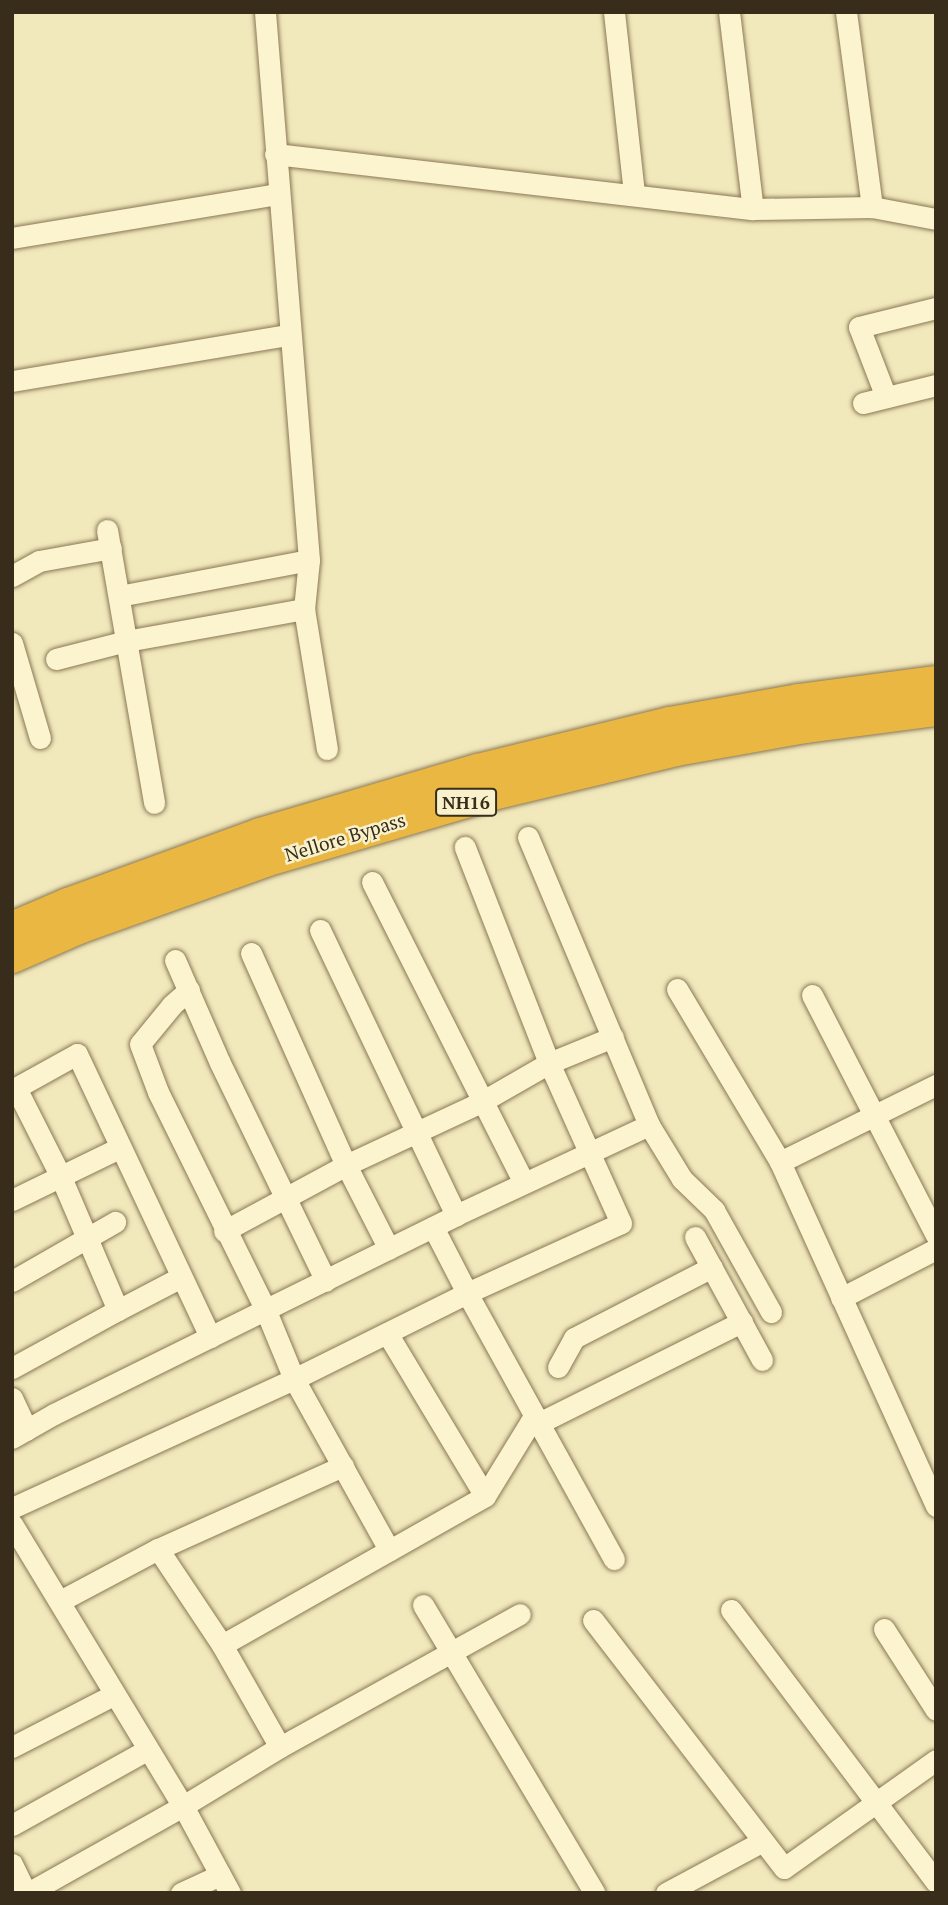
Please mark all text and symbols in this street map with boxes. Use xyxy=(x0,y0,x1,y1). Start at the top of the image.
road number: NH16 xyxy=(434,788,498,816)
street label: Nellore Bypass xyxy=(282,808,408,866)

